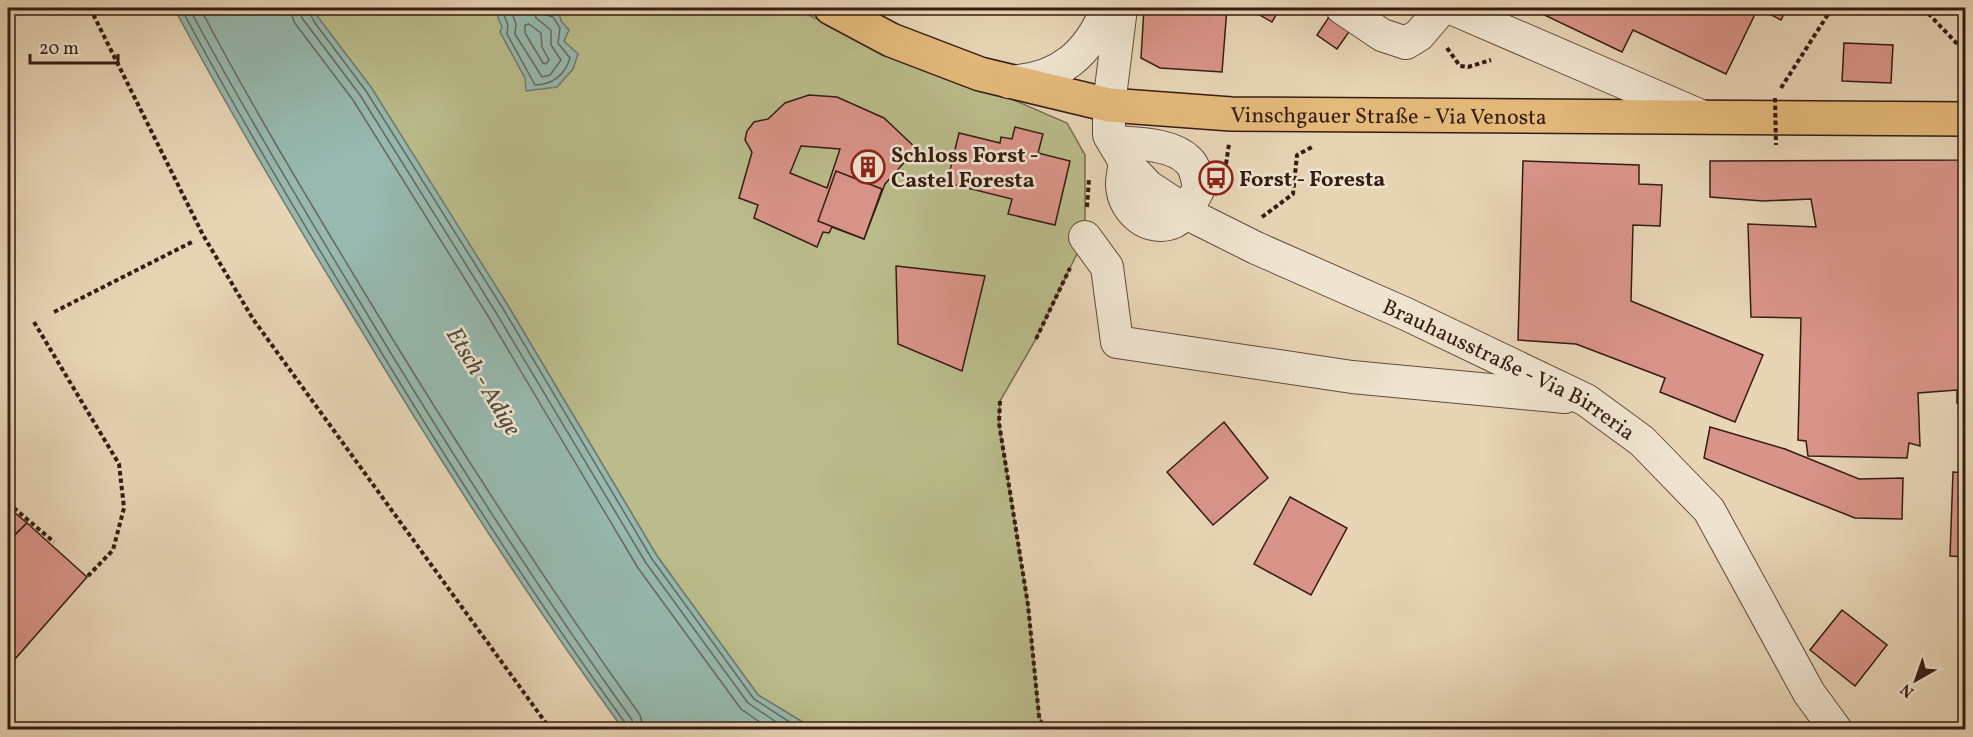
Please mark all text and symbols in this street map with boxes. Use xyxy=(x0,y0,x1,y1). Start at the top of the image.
scale bar xyxy=(30,27,118,65)
text: 20 m xyxy=(39,37,79,62)
street label: Vinschgauer Straße - Via Venosta xyxy=(1230,101,1547,134)
place label: Schloss Forst - Castel Foresta xyxy=(891,141,1039,197)
building icon: Schloss Forst - Castel Foresta xyxy=(850,149,886,185)
bus stop icon: Forst - Foresta xyxy=(1198,160,1234,196)
place label: Forst - Foresta xyxy=(1239,165,1385,196)
street label: Brauhausstraße - Via Birreria xyxy=(1377,292,1641,449)
water label: Etsch - Adige xyxy=(436,321,528,443)
north arrow xyxy=(1886,650,1946,710)
text: N xyxy=(1896,678,1919,702)

